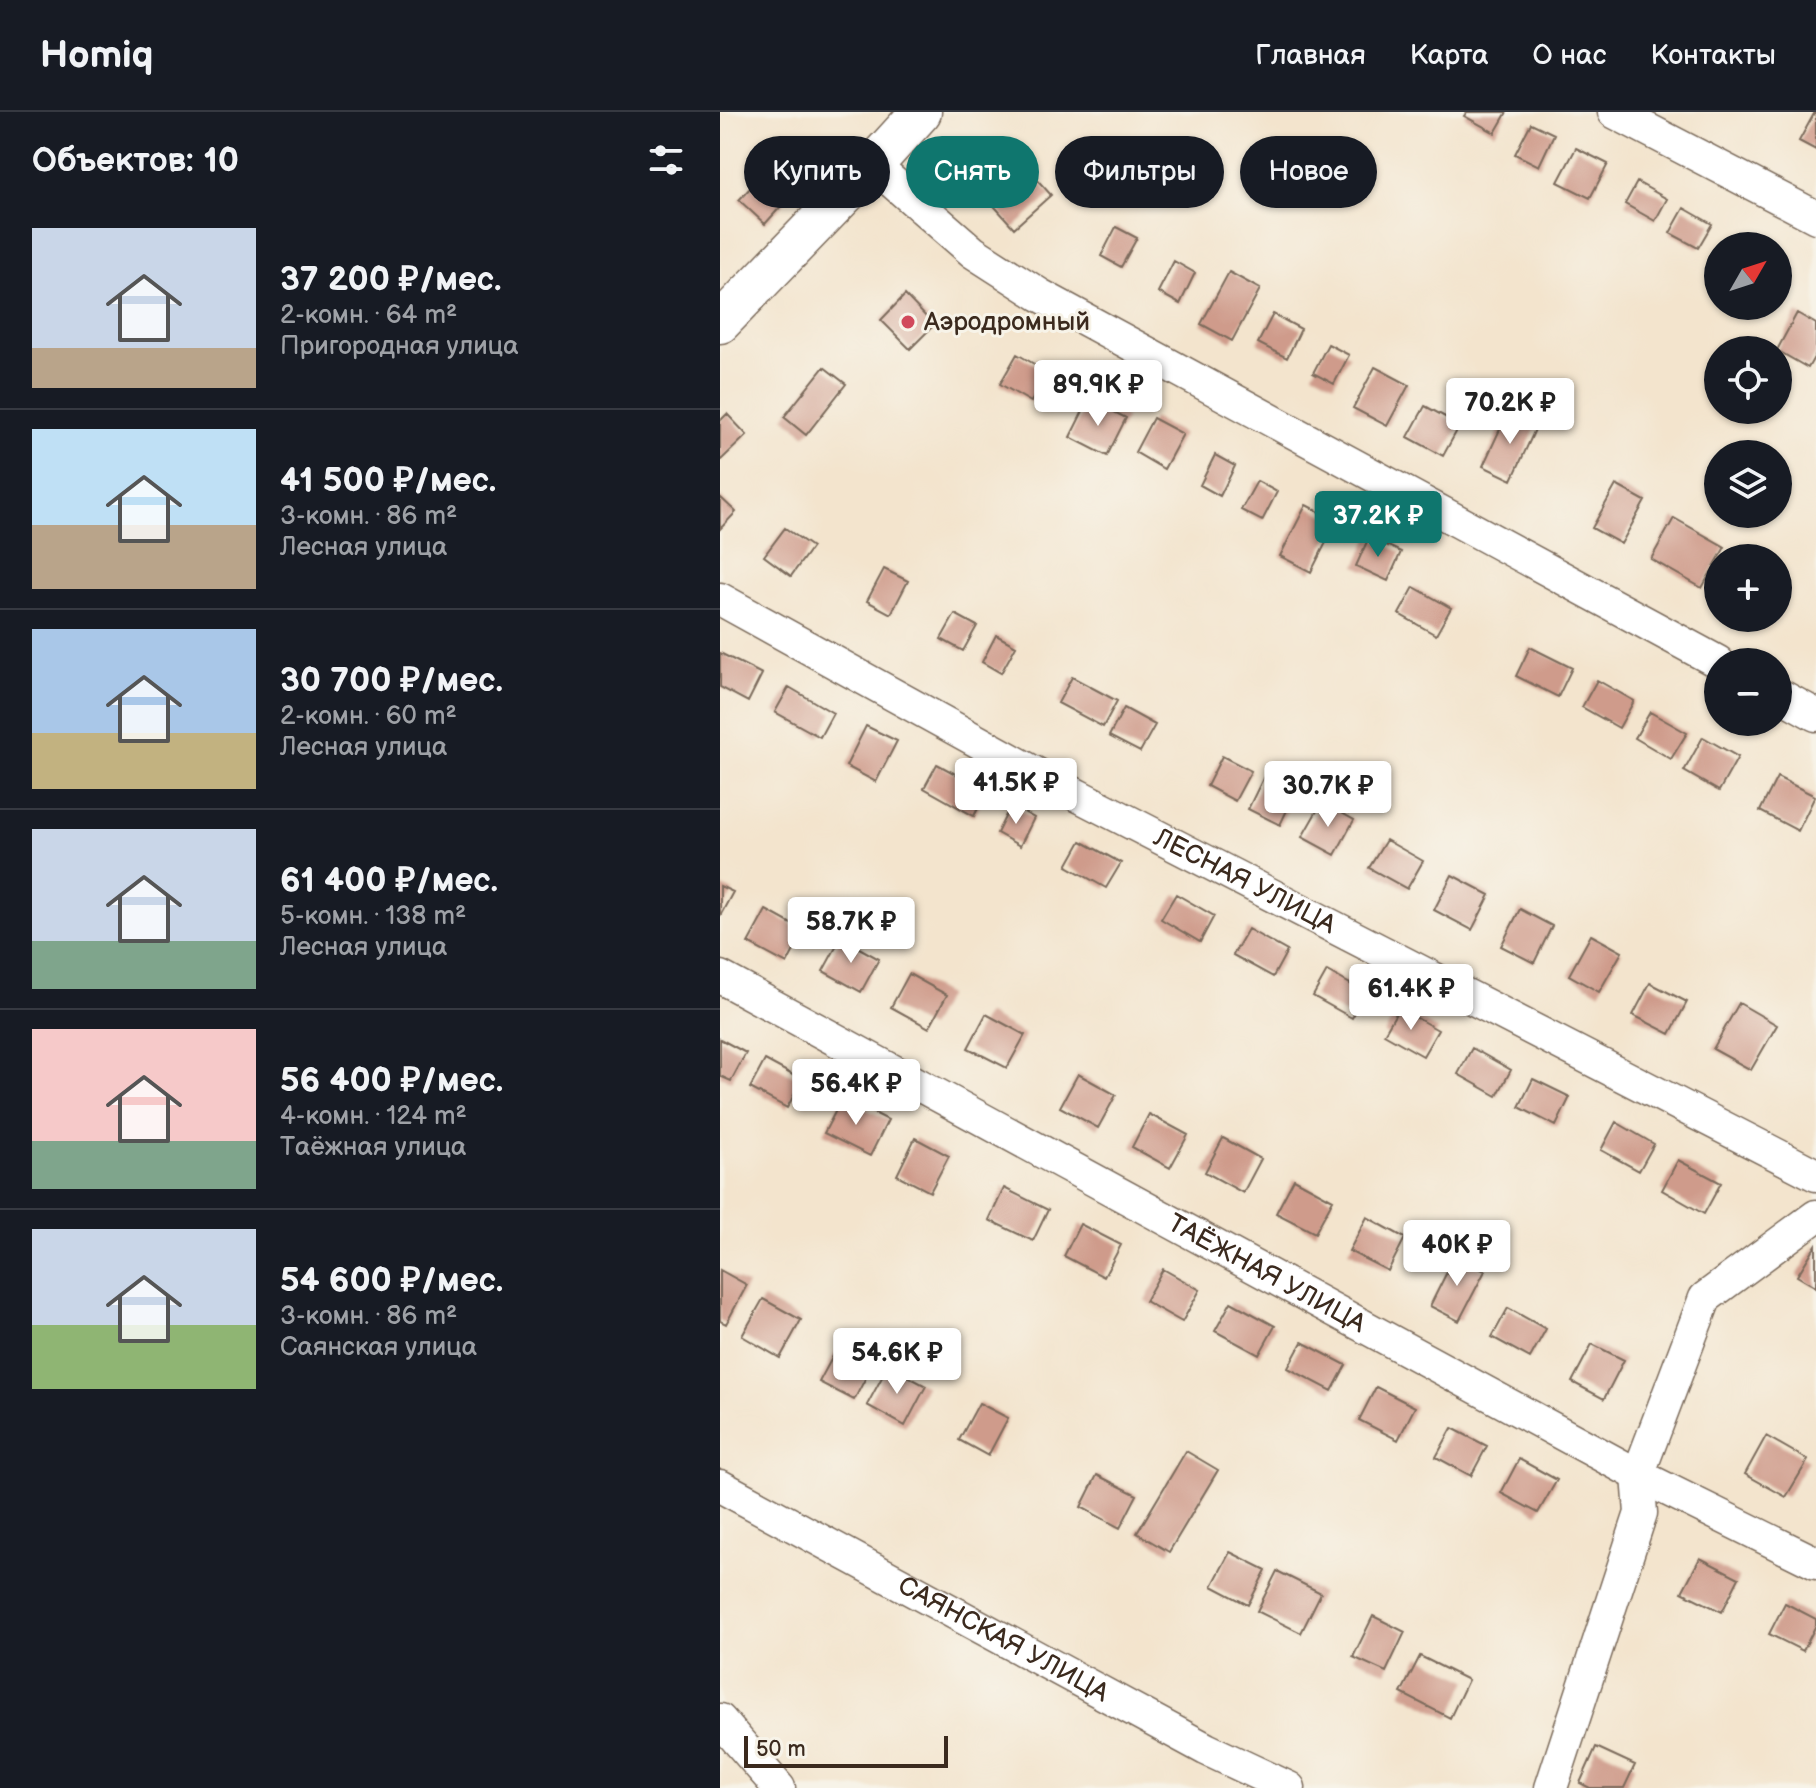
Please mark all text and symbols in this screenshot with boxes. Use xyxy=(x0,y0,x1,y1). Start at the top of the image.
text: Homiq xyxy=(40,33,153,78)
text: Главная xyxy=(1255,39,1366,72)
text: Карта xyxy=(1410,39,1489,72)
text: О нас xyxy=(1533,39,1606,72)
text: Контакты xyxy=(1650,39,1776,72)
chip: Купить xyxy=(744,136,890,208)
chip: Снять xyxy=(906,136,1039,208)
chip: Фильтры xyxy=(1055,136,1224,208)
chip: Новое xyxy=(1240,136,1377,208)
icon: filters xyxy=(644,138,688,182)
text: Объектов: 10 xyxy=(32,140,239,181)
north arrow xyxy=(1704,232,1792,320)
map controls xyxy=(1704,232,1792,736)
text: 37 200 ₽/мес. xyxy=(280,259,501,300)
icon: home xyxy=(96,260,192,356)
text: 2-комн. · 64 m² xyxy=(280,300,457,331)
place label: Аэродромный xyxy=(923,307,1090,338)
marker: Аэродромный xyxy=(899,313,917,331)
text: Пригородная улица xyxy=(280,331,519,362)
button: locate xyxy=(1704,336,1792,424)
pin: 89.9K ₽ xyxy=(1024,360,1172,428)
text: 89.9K ₽ xyxy=(1052,370,1144,401)
pin: 70.2K ₽ xyxy=(1436,378,1584,446)
text: 70.2K ₽ xyxy=(1464,388,1556,419)
button: layers xyxy=(1704,440,1792,528)
text: 41 500 ₽/мес. xyxy=(280,460,496,501)
icon: home xyxy=(96,461,192,557)
pin: 37.2K ₽ xyxy=(1304,491,1452,559)
text: 3-комн. · 86 m² xyxy=(280,501,457,532)
text: 37.2K ₽ xyxy=(1333,501,1423,532)
text: Лесная улица xyxy=(280,532,447,563)
button: + xyxy=(1704,544,1792,632)
button: − xyxy=(1704,648,1792,736)
text: 30 700 ₽/мес. xyxy=(280,660,503,701)
icon: home xyxy=(96,661,192,757)
text: 2-комн. · 60 m² xyxy=(280,701,457,732)
text: Лесная улица xyxy=(280,732,447,763)
pin: 41.5K ₽ xyxy=(942,758,1090,826)
pin: 30.7K ₽ xyxy=(1254,761,1402,829)
text: 41.5K ₽ xyxy=(973,768,1059,799)
text: 30.7K ₽ xyxy=(1282,771,1374,802)
street label: ЛЕСНАЯ УЛИЦА xyxy=(1148,821,1341,941)
text: 61 400 ₽/мес. xyxy=(280,860,498,901)
icon: home xyxy=(96,861,192,957)
pin: 58.7K ₽ xyxy=(777,897,925,965)
text: 5-комн. · 138 m² xyxy=(280,901,466,932)
text: 58.7K ₽ xyxy=(806,907,896,938)
text: Лесная улица xyxy=(280,932,447,963)
pin: 61.4K ₽ xyxy=(1337,964,1485,1032)
text: 61.4K ₽ xyxy=(1367,974,1455,1005)
pin: 56.4K ₽ xyxy=(782,1059,930,1127)
text: 56 400 ₽/мес. xyxy=(280,1060,503,1101)
icon: home xyxy=(96,1061,192,1157)
text: 56.4K ₽ xyxy=(810,1069,902,1100)
text: 4-комн. · 124 m² xyxy=(280,1101,467,1132)
text: Таёжная улица xyxy=(280,1132,466,1163)
street label: ТАЁЖНАЯ УЛИЦА xyxy=(1163,1208,1371,1340)
pin: 40K ₽ xyxy=(1401,1220,1513,1288)
text: 40K ₽ xyxy=(1421,1230,1493,1261)
text: 54 600 ₽/мес. xyxy=(280,1260,503,1301)
icon: home xyxy=(96,1261,192,1357)
text: 3-комн. · 86 m² xyxy=(280,1301,457,1332)
pin: 54.6K ₽ xyxy=(823,1328,971,1396)
text: Саянская улица xyxy=(280,1332,477,1363)
text: 54.6K ₽ xyxy=(851,1338,943,1369)
street label: САЯНСКАЯ УЛИЦА xyxy=(893,1570,1114,1709)
scale bar xyxy=(744,1732,948,1768)
text: 50 m xyxy=(756,1736,806,1763)

